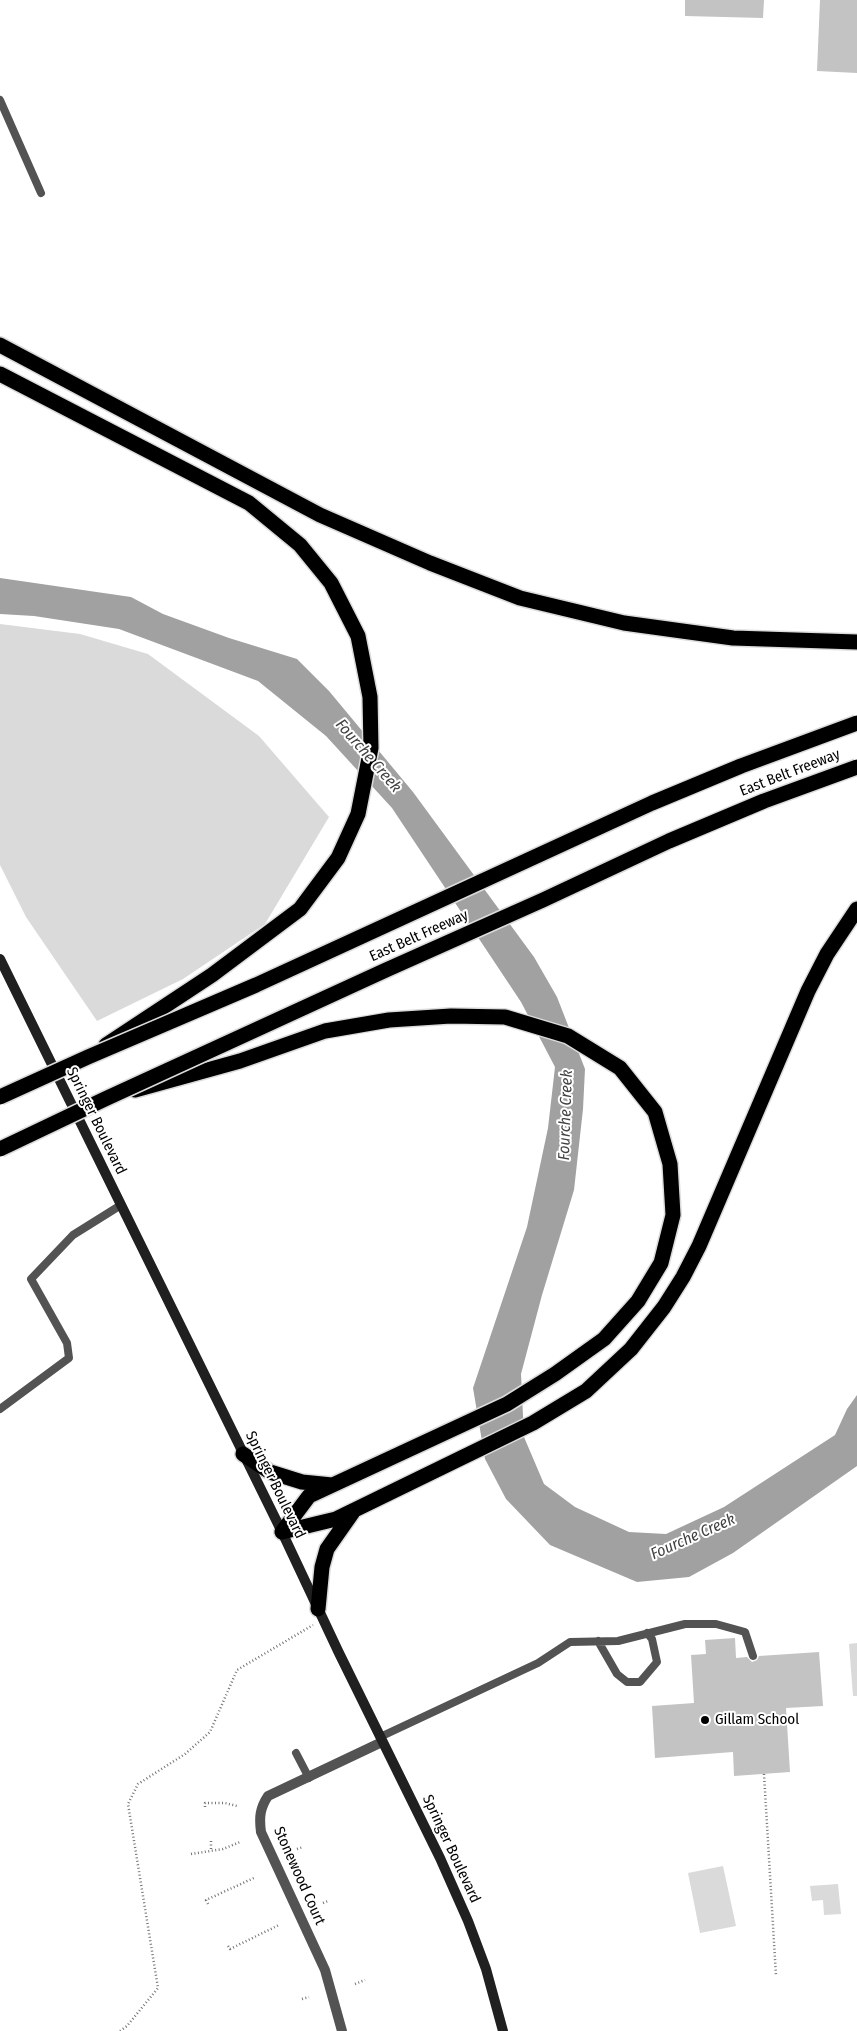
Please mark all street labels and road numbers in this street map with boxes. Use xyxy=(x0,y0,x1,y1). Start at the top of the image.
street label: East Belt Freeway xyxy=(737,746,843,800)
street label: East Belt Freeway xyxy=(367,906,471,966)
street label: Springer Boulevard xyxy=(62,1064,130,1178)
street label: Springer Boulevard xyxy=(241,1428,309,1542)
street label: Springer Boulevard xyxy=(418,1792,484,1906)
street label: Stonewood Court xyxy=(269,1824,329,1928)

